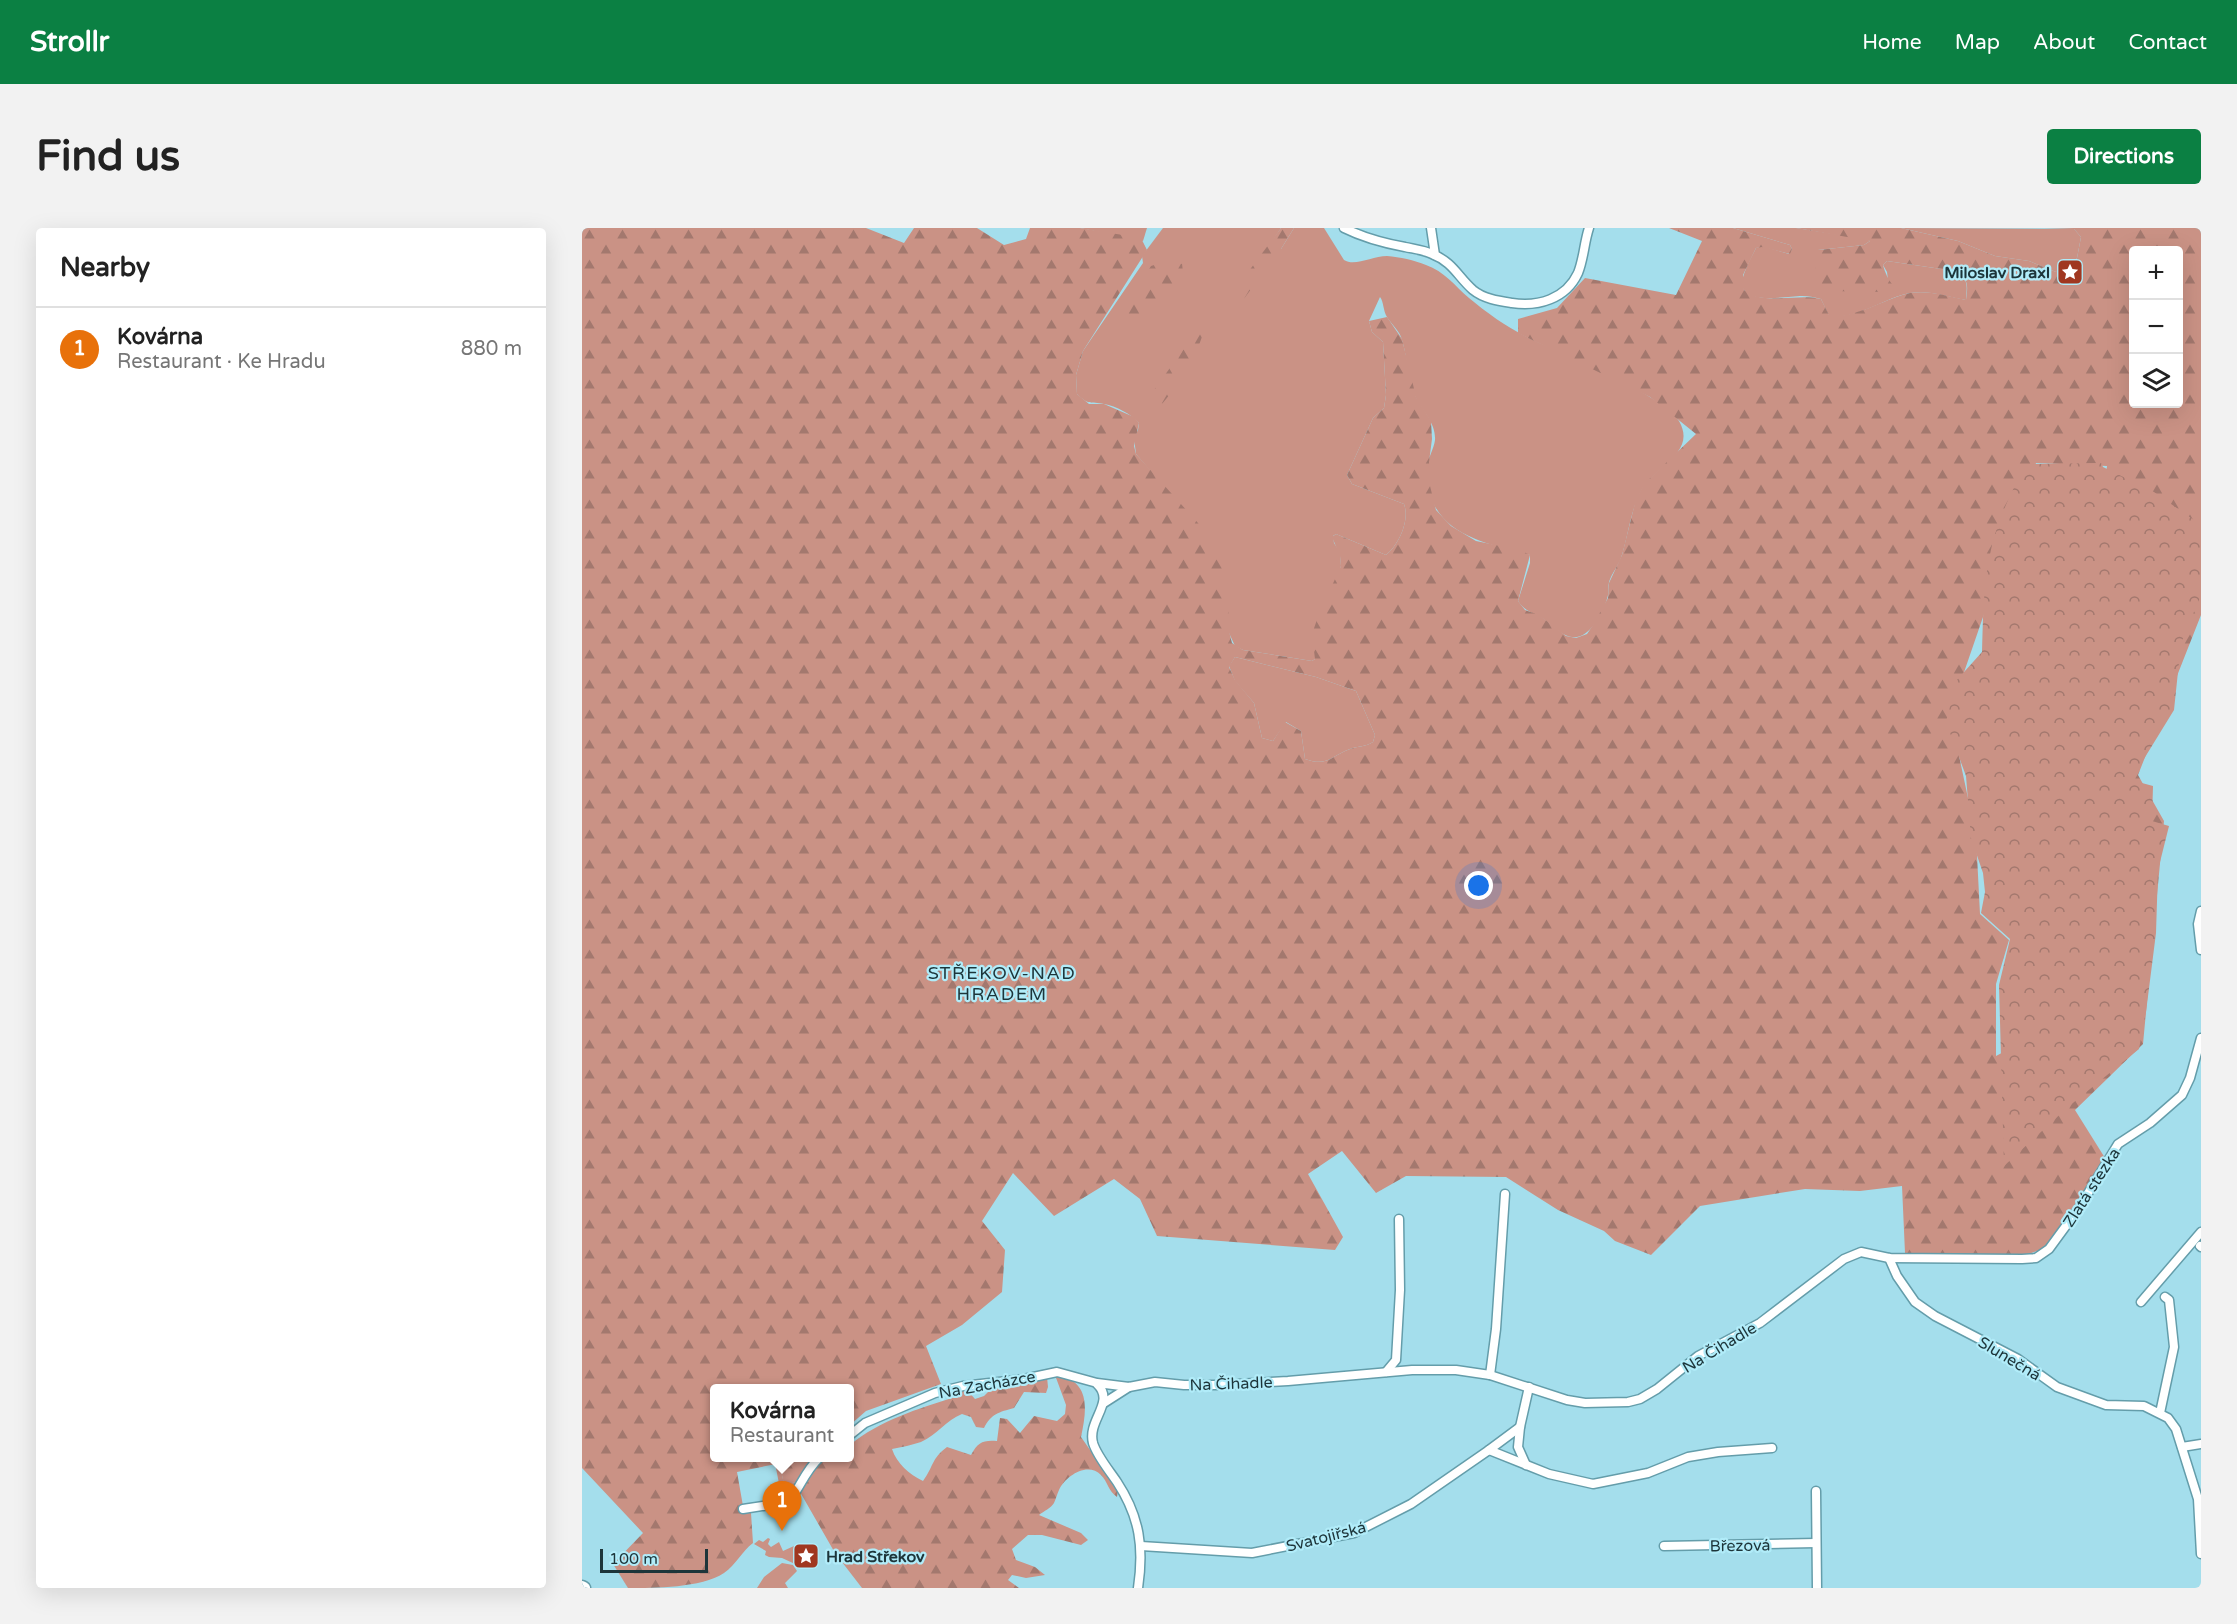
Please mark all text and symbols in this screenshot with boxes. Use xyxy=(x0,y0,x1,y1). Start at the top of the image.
text: Strollr xyxy=(30,25,109,59)
text: Home xyxy=(1862,30,1922,55)
text: Map xyxy=(1955,30,2000,55)
text: About xyxy=(2033,30,2095,55)
text: Contact xyxy=(2128,30,2207,55)
button: Directions xyxy=(2047,129,2201,184)
text: Find us xyxy=(36,131,180,182)
map controls xyxy=(2129,246,2183,408)
button: + xyxy=(2129,246,2183,300)
text: Nearby xyxy=(60,252,150,283)
place icon: Miloslav Draxl xyxy=(2055,257,2085,287)
place label: Miloslav Draxl xyxy=(1944,263,2050,283)
button: − xyxy=(2129,300,2183,354)
text: Kovárna xyxy=(117,324,203,350)
text: 1 xyxy=(73,337,86,361)
text: 880 m xyxy=(461,337,522,361)
text: Restaurant · Ke Hradu xyxy=(117,350,326,374)
button: layers xyxy=(2129,354,2183,408)
your location xyxy=(1464,871,1493,900)
district label: STŘEKOV-NAD HRADEM xyxy=(928,962,1076,1005)
street label: Zlatá stezka xyxy=(2059,1144,2125,1231)
street label: Na Čihadle xyxy=(1679,1318,1760,1378)
street label: Slunečná xyxy=(1975,1332,2044,1385)
street label: Na Zacházce xyxy=(937,1367,1037,1403)
street label: Na Čihadle xyxy=(1189,1373,1273,1395)
popup xyxy=(710,1384,854,1462)
text: Kovárna xyxy=(730,1398,816,1424)
text: Restaurant xyxy=(730,1424,834,1448)
pin: 1 xyxy=(762,1482,802,1531)
street label: Svatojiřská xyxy=(1284,1517,1368,1557)
street label: Březová xyxy=(1709,1535,1771,1557)
place icon: Hrad Střekov xyxy=(791,1541,821,1571)
scale bar xyxy=(600,1546,708,1574)
place label: Hrad Střekov xyxy=(826,1547,925,1567)
text: 100 m xyxy=(609,1549,658,1569)

